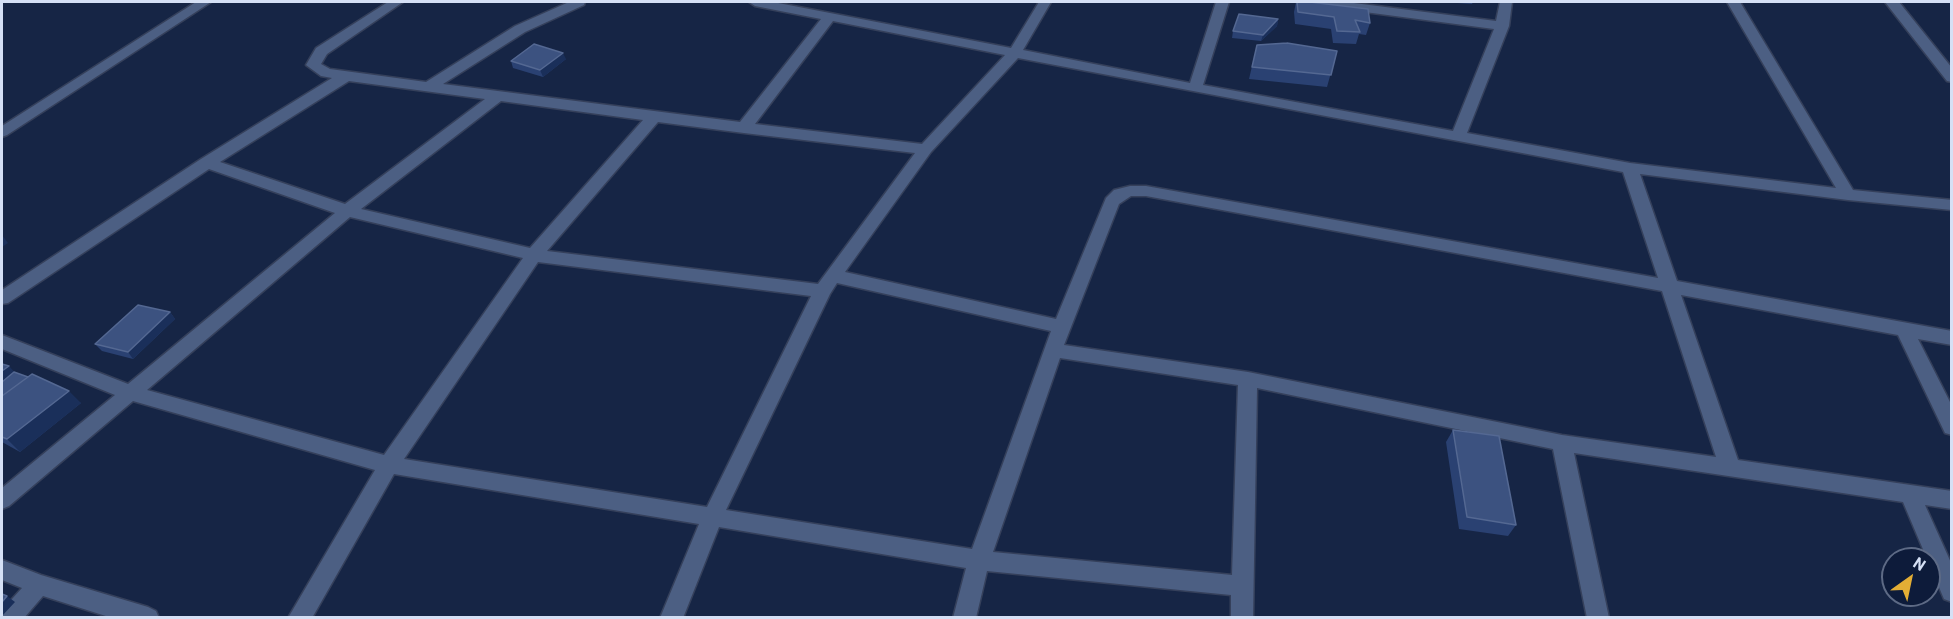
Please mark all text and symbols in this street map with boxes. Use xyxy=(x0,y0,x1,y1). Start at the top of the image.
north arrow xyxy=(1881,547,1941,607)
text: N xyxy=(1910,552,1930,574)

